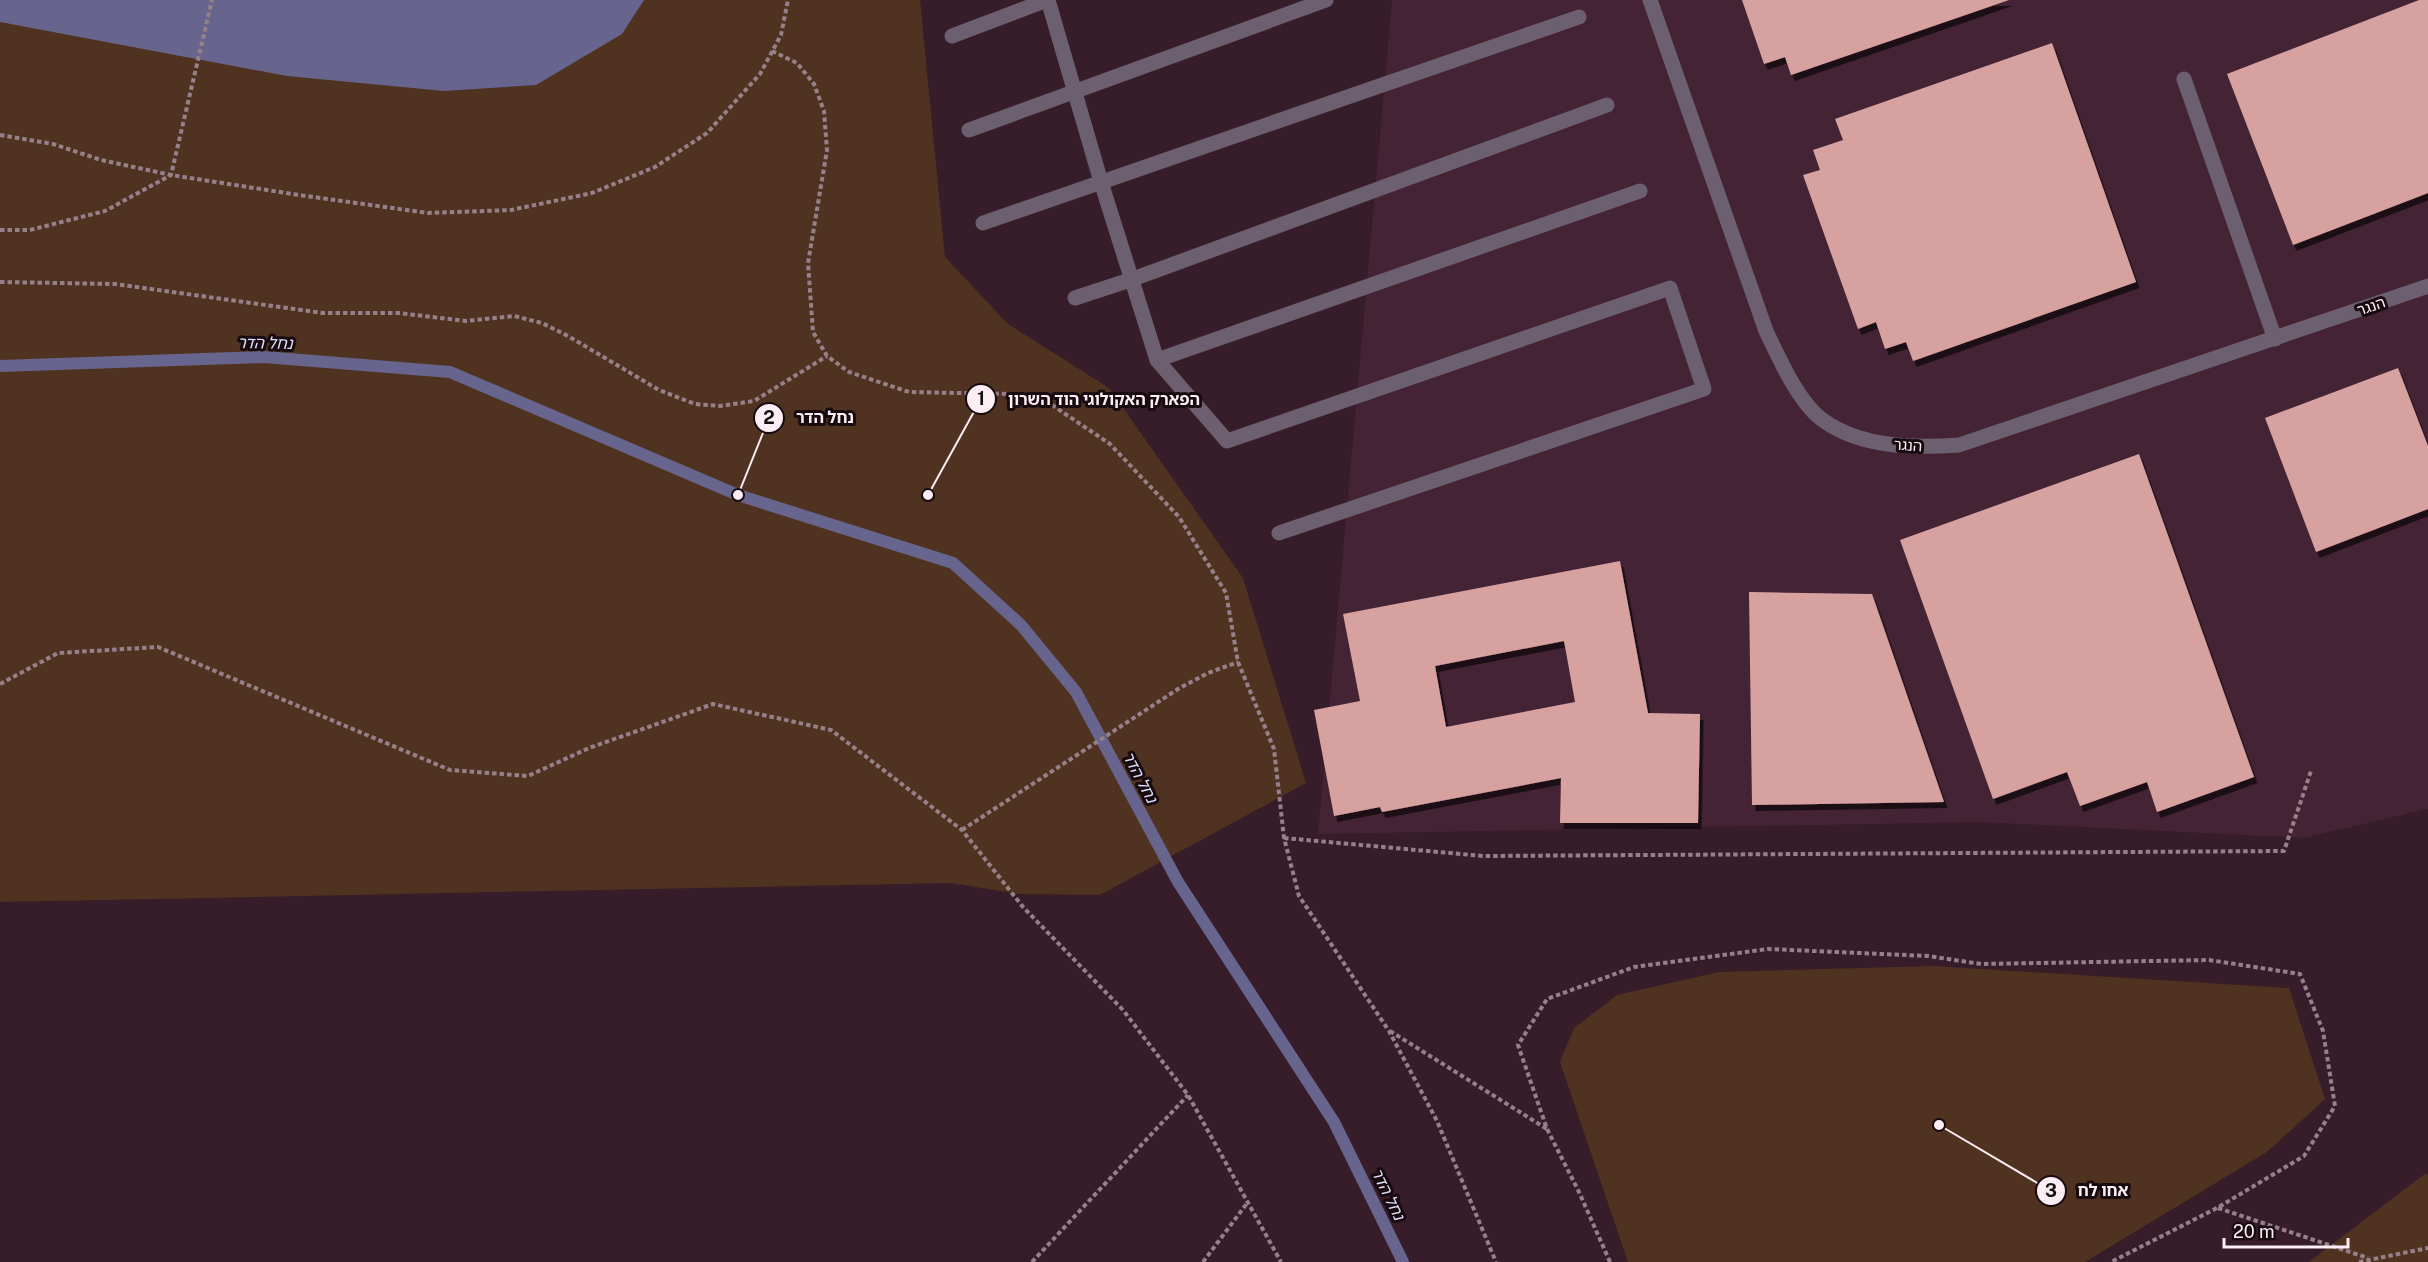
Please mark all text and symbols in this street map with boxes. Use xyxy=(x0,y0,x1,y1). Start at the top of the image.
street label: הנגר xyxy=(2355,293,2387,319)
water label: נחל הדר xyxy=(237,333,294,353)
callout: הפארק האקולוגי הוד השרון xyxy=(966,382,1212,416)
text: 1 xyxy=(977,388,985,409)
text: הפארק האקולוגי הוד השרון xyxy=(1008,390,1200,409)
callout: נחל הדר xyxy=(754,401,866,435)
text: 2 xyxy=(763,407,775,428)
text: נחל הדר xyxy=(796,408,854,427)
street label: הנגר xyxy=(1893,436,1923,454)
water label: נחל הדר xyxy=(1119,748,1162,807)
water label: נחל הדר xyxy=(1367,1165,1409,1224)
callout: אחו לח xyxy=(2036,1174,2140,1208)
text: 3 xyxy=(2045,1180,2057,1201)
text: אחו לח xyxy=(2078,1181,2129,1200)
scale bar xyxy=(2224,1211,2348,1249)
text: 20 m xyxy=(2233,1221,2275,1242)

